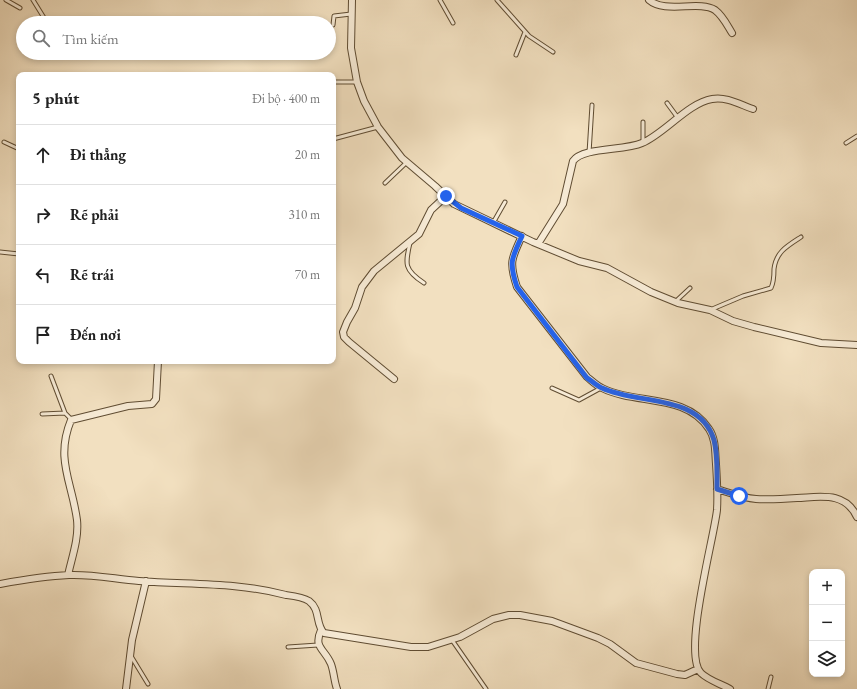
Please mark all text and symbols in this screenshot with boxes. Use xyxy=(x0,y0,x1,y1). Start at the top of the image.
search box xyxy=(16,16,336,60)
icon: search xyxy=(30,27,52,49)
text: Tìm kiếm xyxy=(62,29,119,48)
text: 5 phút xyxy=(32,87,79,109)
text: Đi bộ · 400 m xyxy=(252,90,320,107)
icon: ahead xyxy=(32,144,54,166)
text: Đi thẳng xyxy=(70,145,126,164)
text: 20 m xyxy=(295,146,320,163)
route end xyxy=(437,187,455,205)
icon: right xyxy=(32,204,54,226)
text: Rẽ phải xyxy=(70,205,119,224)
text: 310 m xyxy=(289,206,320,223)
icon: left xyxy=(32,264,54,286)
text: Rẽ trái xyxy=(70,265,114,284)
text: 70 m xyxy=(295,266,320,283)
icon: arrive xyxy=(32,324,54,346)
text: Đến nơi xyxy=(70,325,121,344)
route start xyxy=(730,487,748,505)
map controls xyxy=(809,569,845,677)
button: + xyxy=(809,569,845,605)
button: − xyxy=(809,605,845,641)
button: layers xyxy=(809,641,845,677)

